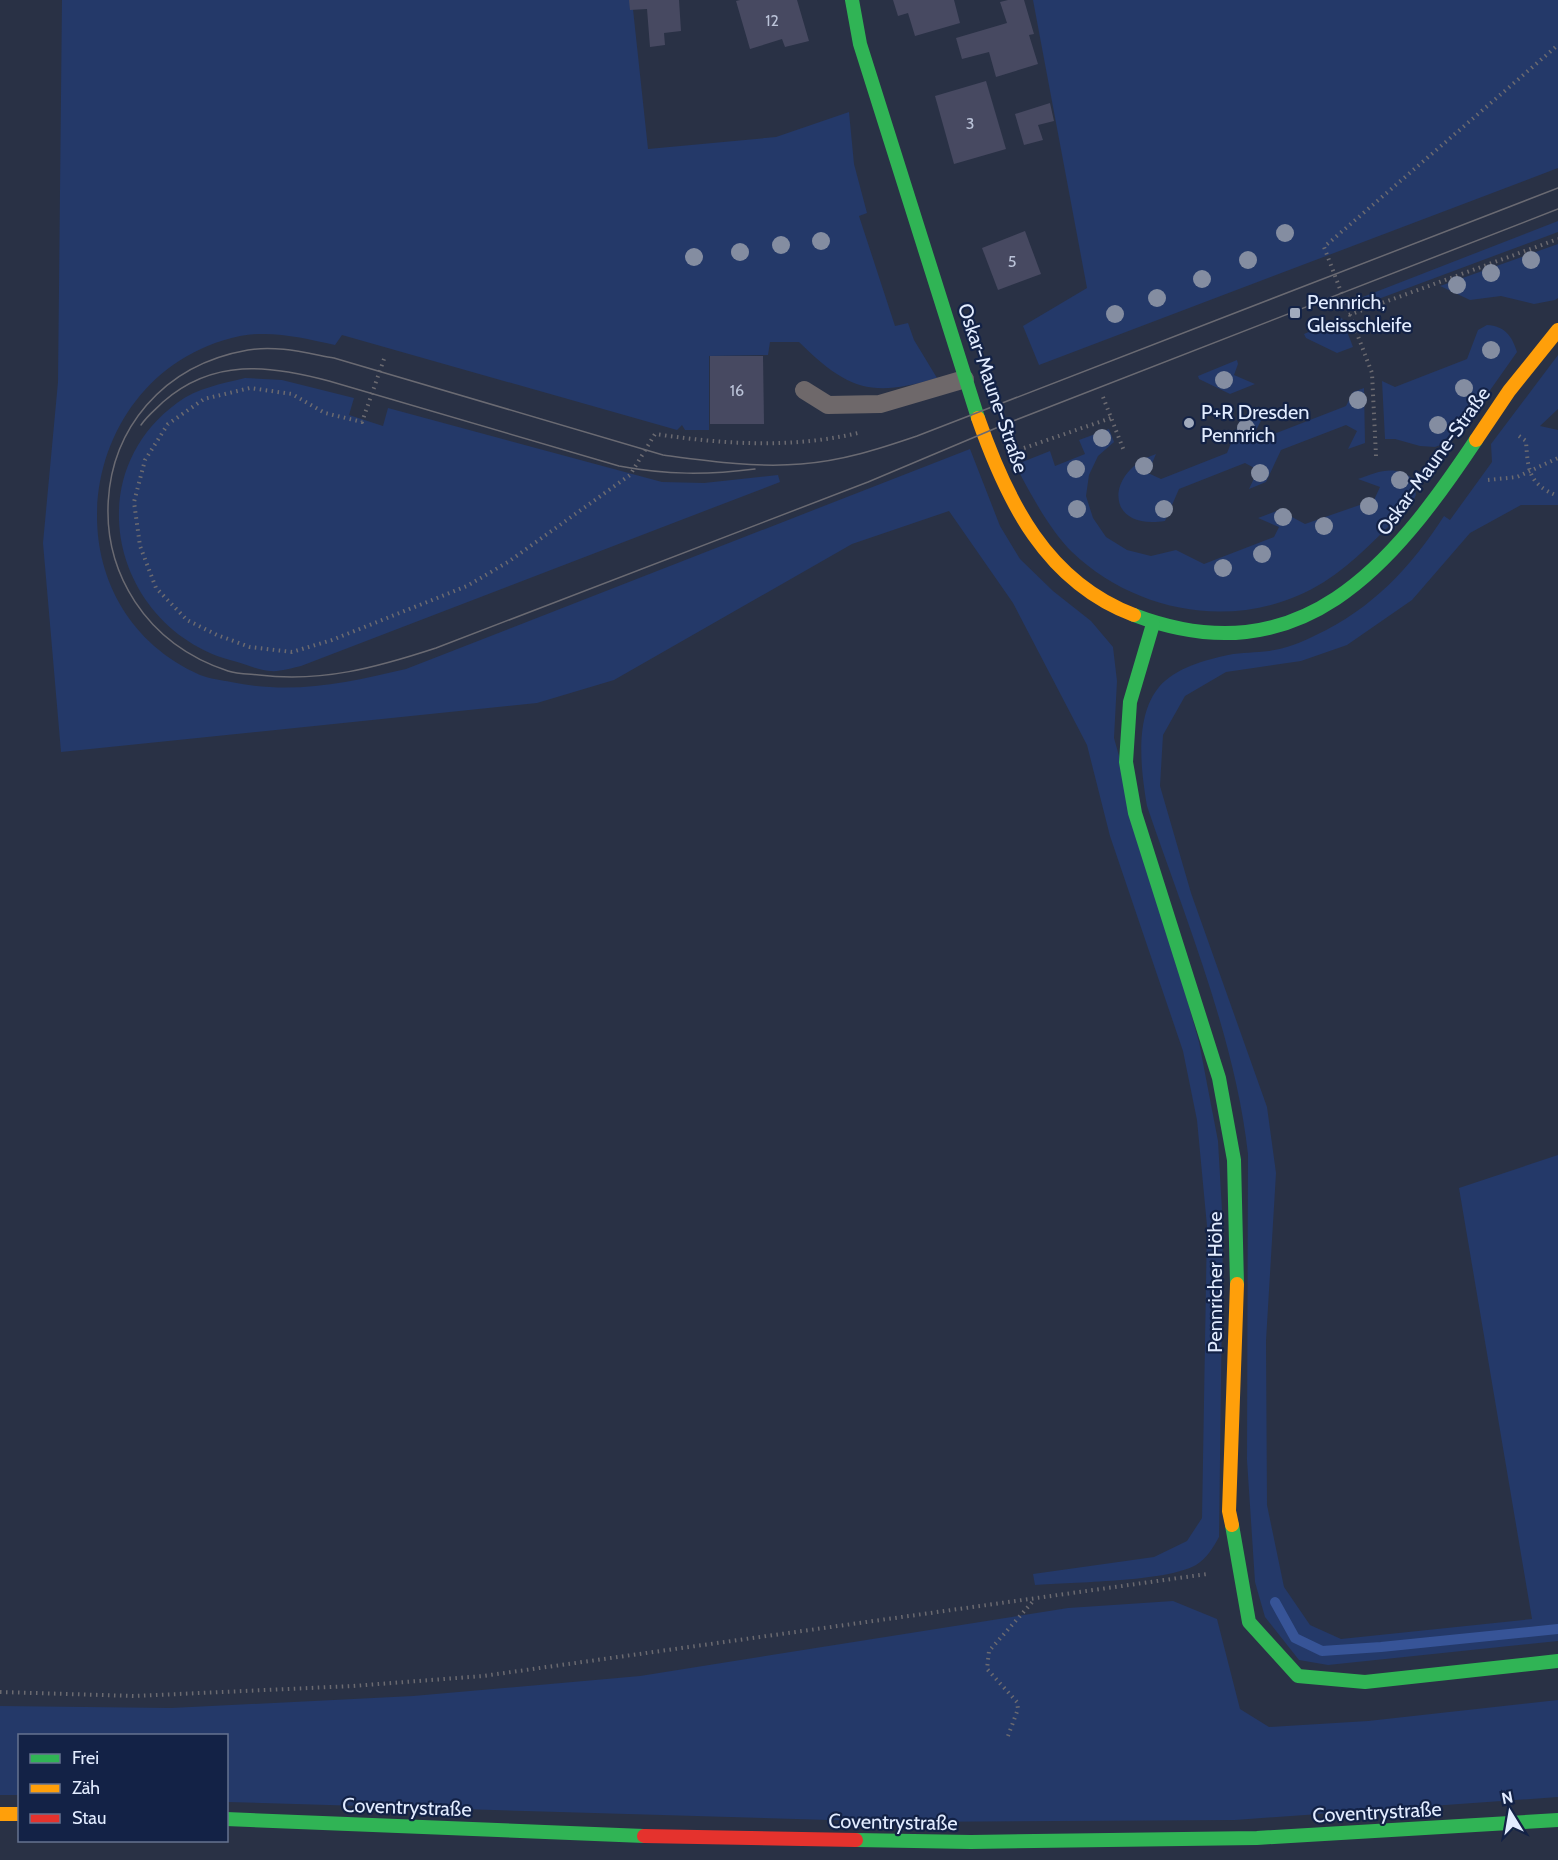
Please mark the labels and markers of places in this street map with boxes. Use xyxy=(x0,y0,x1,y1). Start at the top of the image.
place label: Pennrich, Gleisschleife xyxy=(1307,290,1412,337)
marker: Pennrich, Gleisschleife xyxy=(1288,306,1302,320)
place label: P+R Dresden Pennrich xyxy=(1201,400,1309,447)
marker: P+R Dresden Pennrich xyxy=(1182,416,1196,430)

